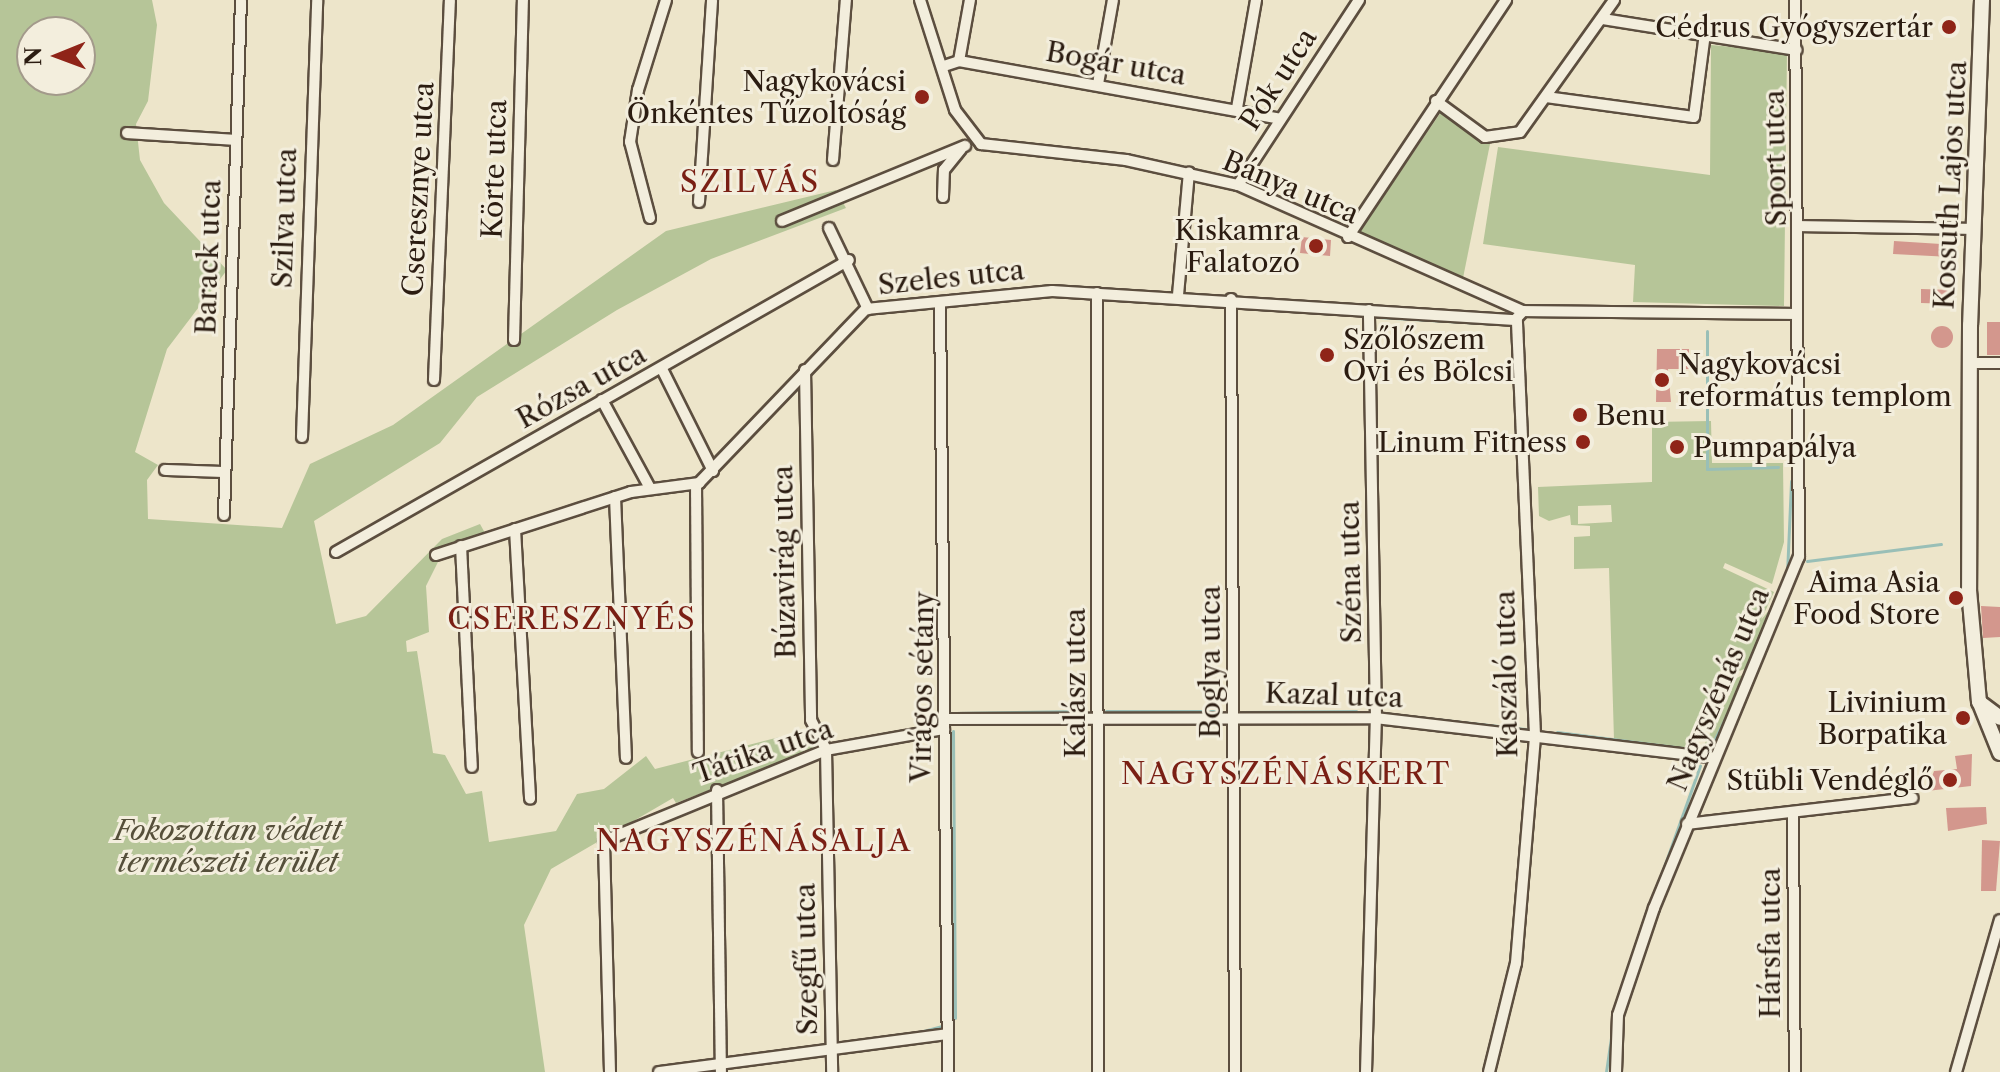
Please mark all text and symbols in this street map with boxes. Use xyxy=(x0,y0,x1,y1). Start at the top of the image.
place label: Cédrus Gyógyszertár xyxy=(1655,10,1933,44)
north arrow xyxy=(16,16,96,96)
marker: Cédrus Gyógyszertár xyxy=(1940,18,1958,36)
street label: Pók utca xyxy=(1233,22,1323,136)
street label: Bogár utca xyxy=(1043,34,1189,92)
text: N xyxy=(20,47,47,66)
street label: Kossuth Lajos utca xyxy=(1927,60,1973,310)
place label: Nagykovácsi Önkéntes Tűzoltóság xyxy=(626,64,906,130)
street label: Cseresznye utca xyxy=(396,81,440,297)
marker: Nagykovácsi Önkéntes Tűzoltóság xyxy=(913,88,931,106)
street label: Sport utca xyxy=(1757,89,1793,227)
street label: Körte utca xyxy=(475,99,513,239)
street label: Bánya utca xyxy=(1218,143,1364,231)
street label: Szilva utca xyxy=(265,147,303,289)
district label: SZILVÁS xyxy=(680,164,820,200)
street label: Barack utca xyxy=(188,179,228,335)
place label: Kiskamra Falatozó xyxy=(1175,213,1300,279)
marker: Kiskamra Falatozó xyxy=(1307,237,1325,255)
street label: Szeles utca xyxy=(876,253,1026,301)
place label: Szőlőszem Ovi és Bölcsi xyxy=(1343,322,1513,388)
street label: Rózsa utca xyxy=(510,337,652,435)
marker: Szőlőszem Ovi és Bölcsi xyxy=(1318,346,1336,364)
place label: Nagykovácsi református templom xyxy=(1678,347,1952,413)
marker: Nagykovácsi református templom xyxy=(1653,371,1671,389)
place label: Benu xyxy=(1596,398,1666,432)
marker: Benu xyxy=(1571,406,1589,424)
place label: Linum Fitness xyxy=(1378,425,1567,459)
place label: Pumpapálya xyxy=(1693,430,1857,464)
marker: Linum Fitness xyxy=(1574,433,1592,451)
marker: Pumpapálya xyxy=(1668,438,1686,456)
street label: Búzavirág utca xyxy=(766,465,802,659)
street label: Széna utca xyxy=(1332,500,1368,644)
place label: Aima Asia Food Store xyxy=(1793,565,1940,631)
street label: Nagyszénás utca xyxy=(1660,582,1776,796)
street label: Boglya utca xyxy=(1193,585,1227,739)
marker: Aima Asia Food Store xyxy=(1947,589,1965,607)
street label: Kaszáló utca xyxy=(1488,590,1524,758)
street label: Virágos sétány xyxy=(904,591,940,783)
district label: CSERESZNYÉS xyxy=(447,601,697,637)
street label: Kalász utca xyxy=(1058,608,1092,758)
street label: Kazal utca xyxy=(1264,676,1404,714)
place label: Livinium Borpatika xyxy=(1818,685,1947,751)
marker: Livinium Borpatika xyxy=(1954,709,1972,727)
street label: Tátika utca xyxy=(689,711,837,791)
district label: NAGYSZÉNÁSKERT xyxy=(1121,756,1451,792)
place label: Stübli Vendéglő xyxy=(1725,763,1934,797)
marker: Stübli Vendéglő xyxy=(1941,771,1959,789)
park label: Fokozottan védett természeti terület xyxy=(114,813,342,879)
district label: NAGYSZÉNÁSALJA xyxy=(596,823,912,859)
street label: Hársfa utca xyxy=(1753,867,1787,1019)
street label: Szegfű utca xyxy=(788,883,824,1035)

